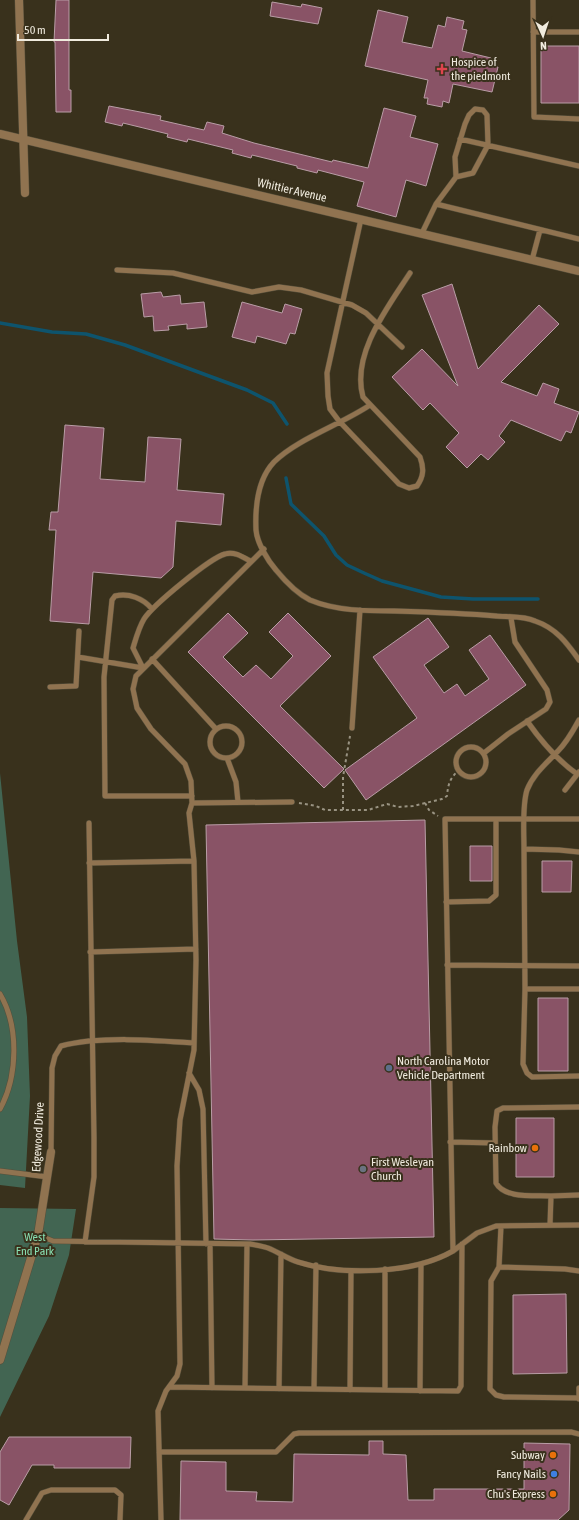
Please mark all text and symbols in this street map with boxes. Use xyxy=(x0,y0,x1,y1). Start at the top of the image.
scale bar xyxy=(18,16,108,42)
north arrow xyxy=(523,16,563,56)
text: 50 m xyxy=(24,23,46,37)
text: N xyxy=(540,40,547,52)
place label: Hospice of the piedmont xyxy=(451,55,511,83)
marker: Hospice of the piedmont xyxy=(436,63,448,75)
street label: Whittier Avenue xyxy=(256,175,328,205)
place label: North Carolina Motor Vehicle Department xyxy=(397,1054,490,1082)
marker: North Carolina Motor Vehicle Department xyxy=(384,1063,394,1073)
street label: Edgewood Drive xyxy=(29,1102,47,1172)
place label: Rainbow xyxy=(488,1141,527,1155)
marker: Rainbow xyxy=(530,1143,540,1153)
place label: First Wesleyan Church xyxy=(371,1155,434,1183)
marker: First Wesleyan Church xyxy=(358,1164,368,1174)
park label: West End Park xyxy=(16,1230,55,1258)
place label: Subway xyxy=(511,1448,545,1462)
marker: Subway xyxy=(548,1450,558,1460)
place label: Fancy Nails xyxy=(496,1467,546,1481)
marker: Fancy Nails xyxy=(549,1469,559,1479)
place label: Chu's Express xyxy=(487,1487,545,1501)
marker: Chu's Express xyxy=(548,1489,558,1499)

